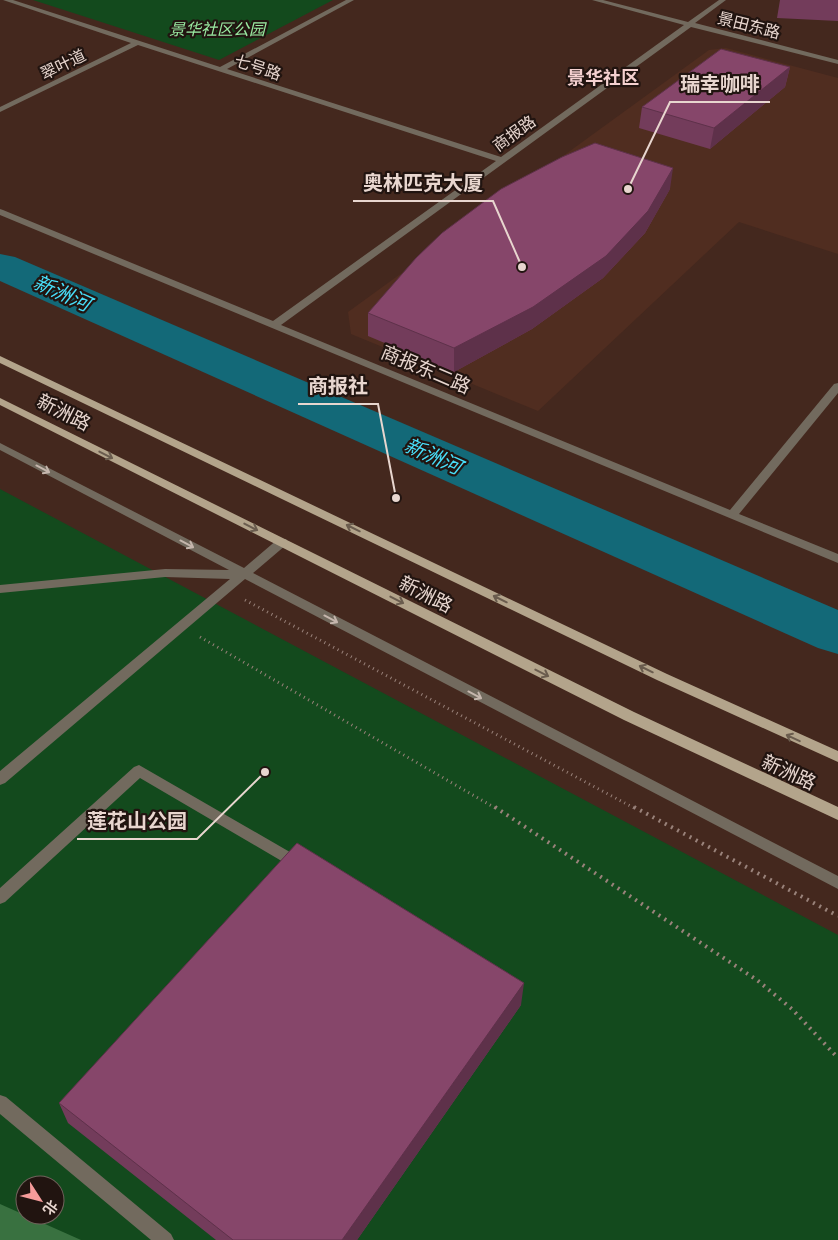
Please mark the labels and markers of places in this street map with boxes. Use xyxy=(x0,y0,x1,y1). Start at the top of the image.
callout: 瑞幸咖啡 xyxy=(670,67,770,102)
callout: 奥林匹克大厦 xyxy=(353,166,493,201)
callout: 商报社 xyxy=(298,369,378,404)
callout: 莲花山公园 xyxy=(77,804,197,839)

